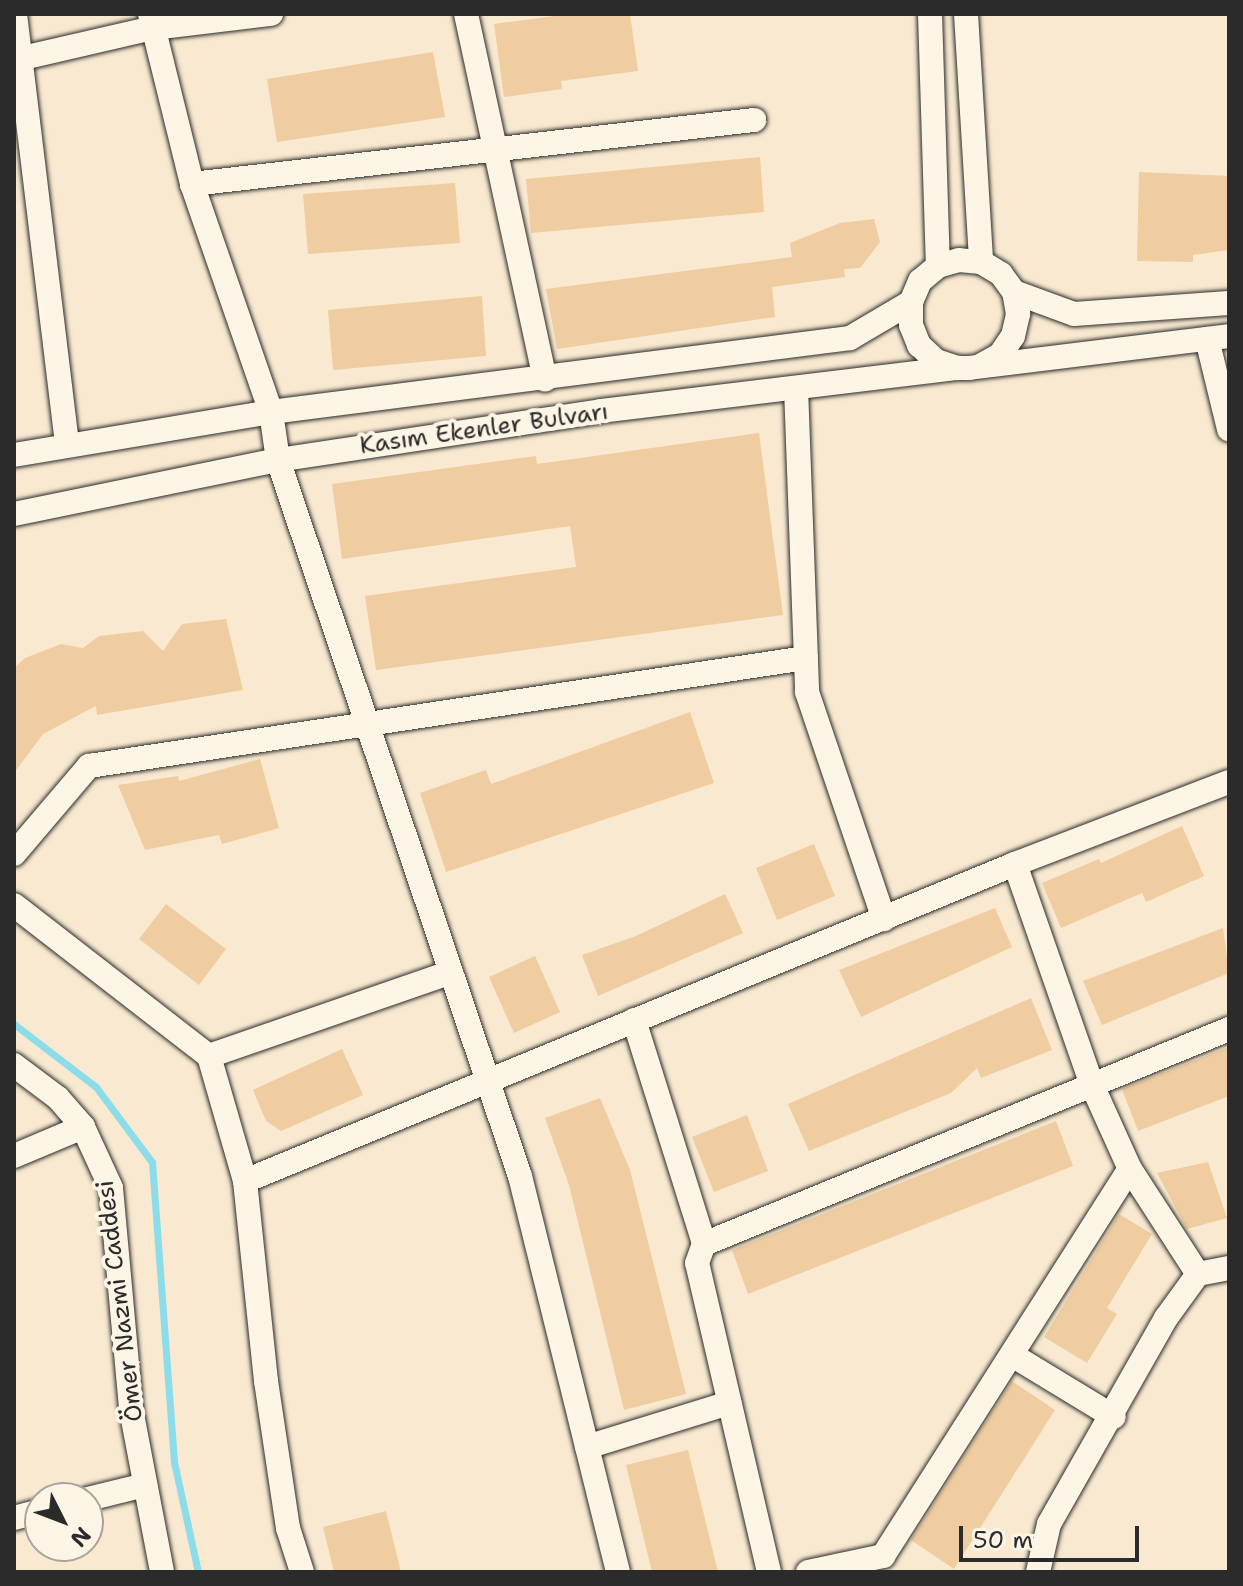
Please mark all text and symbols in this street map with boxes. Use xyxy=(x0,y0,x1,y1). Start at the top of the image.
street label: Kasım Ekenler Bulvarı xyxy=(358,397,610,461)
street label: Ömer Nazmi Caddesi xyxy=(91,1179,149,1423)
north arrow xyxy=(24,1482,104,1562)
scale bar xyxy=(963,1510,1143,1560)
text: N xyxy=(64,1521,97,1553)
text: 50 m xyxy=(973,1524,1033,1556)

